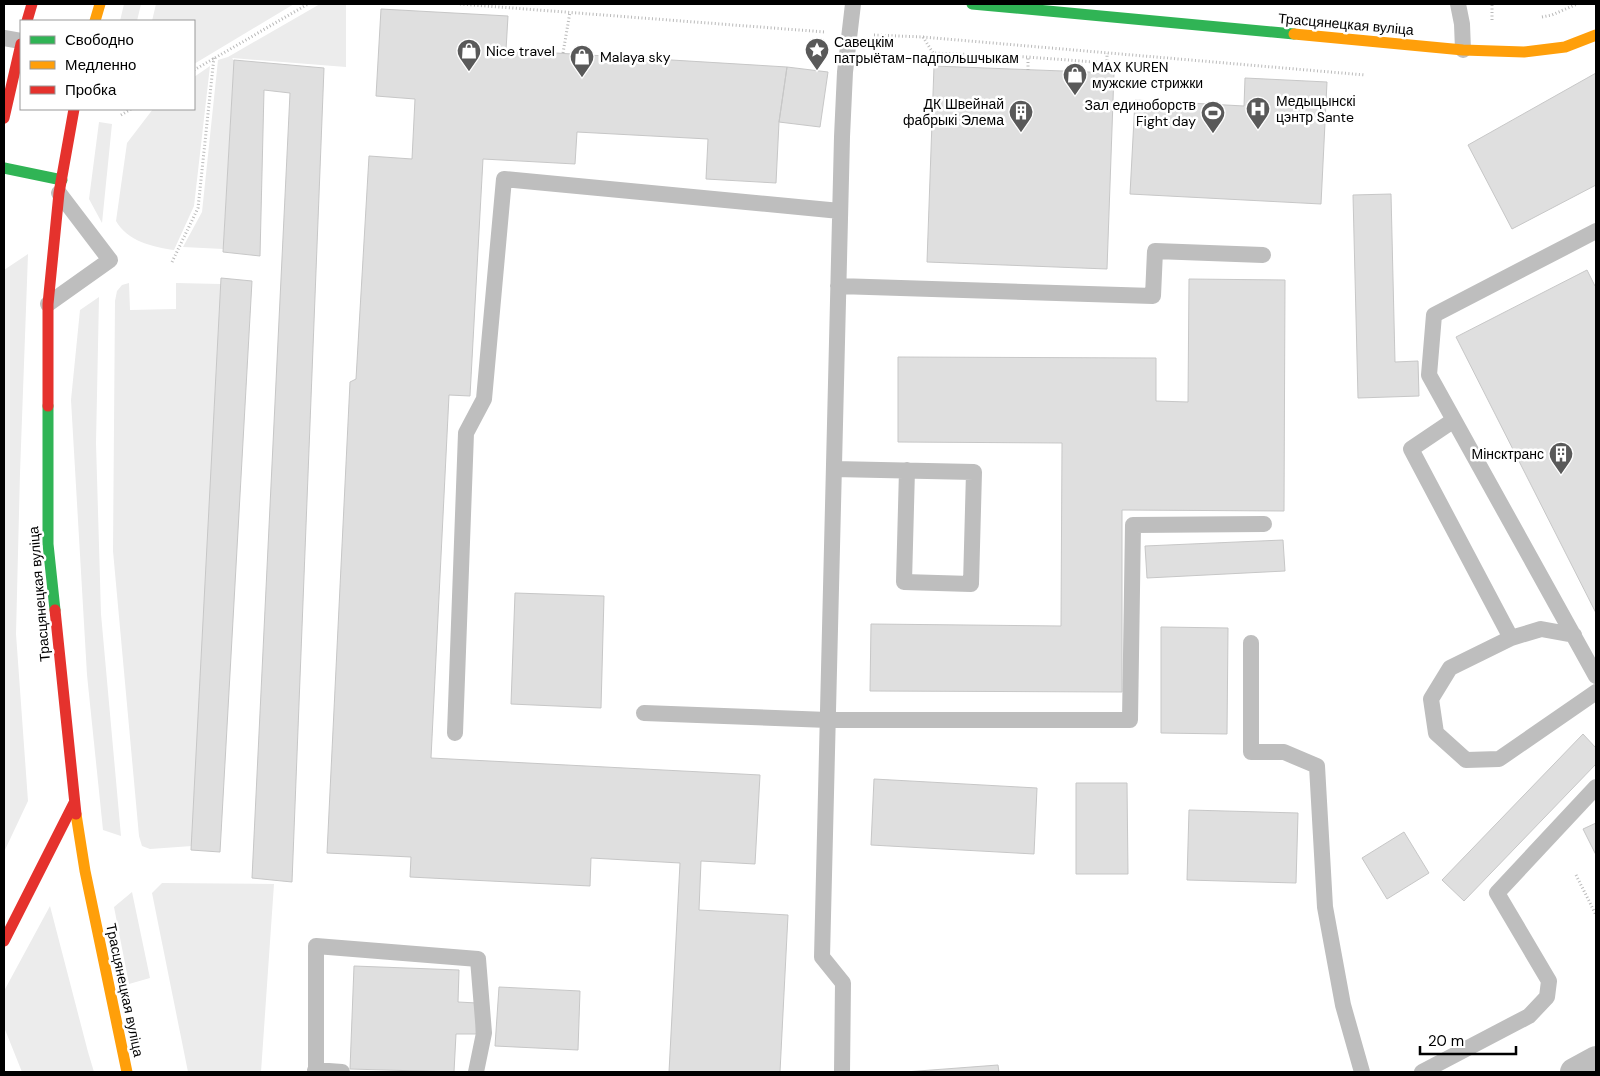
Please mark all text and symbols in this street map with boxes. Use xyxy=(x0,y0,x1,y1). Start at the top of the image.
street label: Трасцянецкая вуліца xyxy=(1278,9,1415,39)
legend xyxy=(20,20,195,110)
text: Свободно xyxy=(65,30,134,50)
place label: Савецкім патрыётам-падпольшчыкам xyxy=(834,33,1019,67)
place icon: Савецкім патрыётам-падпольшчыкам xyxy=(804,37,830,71)
shop icon: Nice travel xyxy=(456,38,482,72)
place label: Nice travel xyxy=(486,42,555,60)
shop icon: Malaya sky xyxy=(569,44,595,78)
place label: Malaya sky xyxy=(600,48,671,66)
text: Медленно xyxy=(65,55,136,75)
place label: MAX KUREN мужские стрижки xyxy=(1092,58,1203,92)
shop icon: MAX KUREN мужские стрижки xyxy=(1062,62,1088,96)
text: Пробка xyxy=(65,80,117,100)
place label: Медыцынскі цэнтр Sante xyxy=(1276,92,1356,126)
place label: ДК Швейнай фабрыкі Элема xyxy=(903,95,1004,129)
place label: Зал единоборств Fight day xyxy=(1084,96,1196,130)
hospital icon: Медыцынскі цэнтр Sante xyxy=(1245,96,1271,130)
building icon: ДК Швейнай фабрыкі Элема xyxy=(1008,99,1034,133)
sports icon: Зал единоборств Fight day xyxy=(1200,100,1226,134)
building icon: Мінсктранс xyxy=(1548,441,1574,475)
place label: Мінсктранс xyxy=(1471,445,1544,463)
street label: Трасцянецкая вуліца xyxy=(24,525,54,662)
street label: Трасцянецкая вуліца xyxy=(102,922,148,1059)
scale bar xyxy=(1420,1024,1516,1056)
text: 20 m xyxy=(1428,1031,1464,1051)

